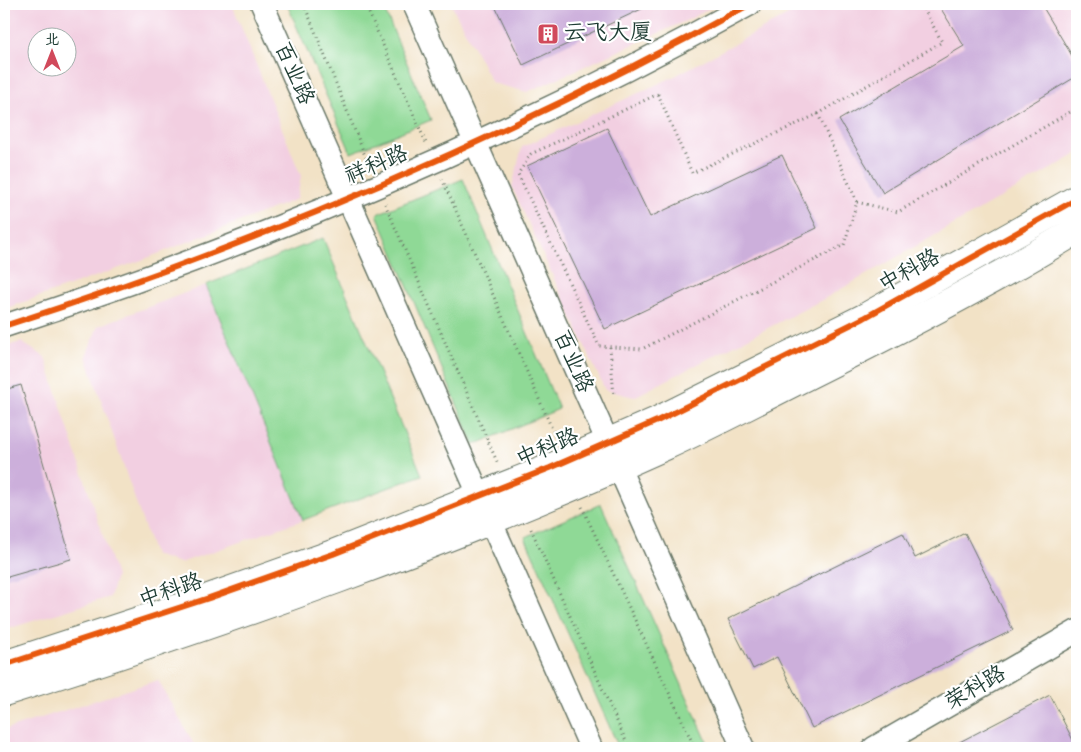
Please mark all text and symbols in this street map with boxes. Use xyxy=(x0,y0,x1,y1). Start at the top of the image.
place label: 云飞大厦 xyxy=(564,18,652,50)
building icon: 云飞大厦 xyxy=(536,22,560,46)
north arrow xyxy=(28,28,78,78)
text: 北 xyxy=(45,30,59,51)
street label: 百业路 xyxy=(265,37,321,111)
street label: 祥科路 xyxy=(340,138,414,194)
street label: 中科路 xyxy=(873,242,947,302)
street label: 百业路 xyxy=(544,325,600,399)
street label: 中科路 xyxy=(511,421,585,477)
street label: 中科路 xyxy=(135,566,207,618)
street label: 荣科路 xyxy=(939,659,1013,719)

